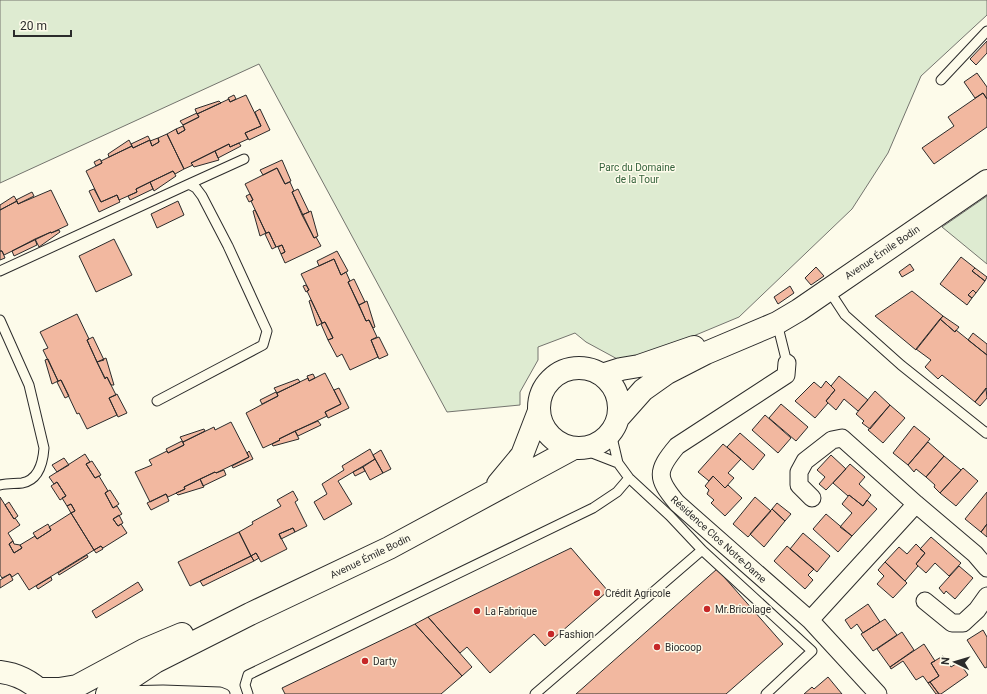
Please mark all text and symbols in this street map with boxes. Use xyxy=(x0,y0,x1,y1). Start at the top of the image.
scale bar xyxy=(14,12,71,38)
text: 20 m xyxy=(20,19,47,33)
park label: Parc du Domaine de la Tour xyxy=(599,162,675,185)
street label: Avenue Émile Bodin xyxy=(842,222,922,282)
street label: Résidence Clos Notre-Dame xyxy=(669,494,769,585)
street label: Avenue Émile Bodin xyxy=(328,531,412,581)
marker: Crédit Agricole xyxy=(592,588,602,598)
place label: Crédit Agricole xyxy=(605,588,671,599)
marker: Mr.Bricolage xyxy=(702,604,712,614)
place label: Mr.Bricolage xyxy=(715,604,771,615)
marker: La Fabrique xyxy=(472,606,482,616)
place label: La Fabrique xyxy=(485,606,537,617)
marker: Fashion xyxy=(546,629,556,639)
place label: Fashion xyxy=(559,629,594,640)
marker: Biocoop xyxy=(652,642,662,652)
place label: Biocoop xyxy=(665,642,702,653)
north arrow xyxy=(935,642,975,682)
marker: Darty xyxy=(360,656,370,666)
place label: Darty xyxy=(373,656,397,667)
text: N xyxy=(939,657,952,666)

